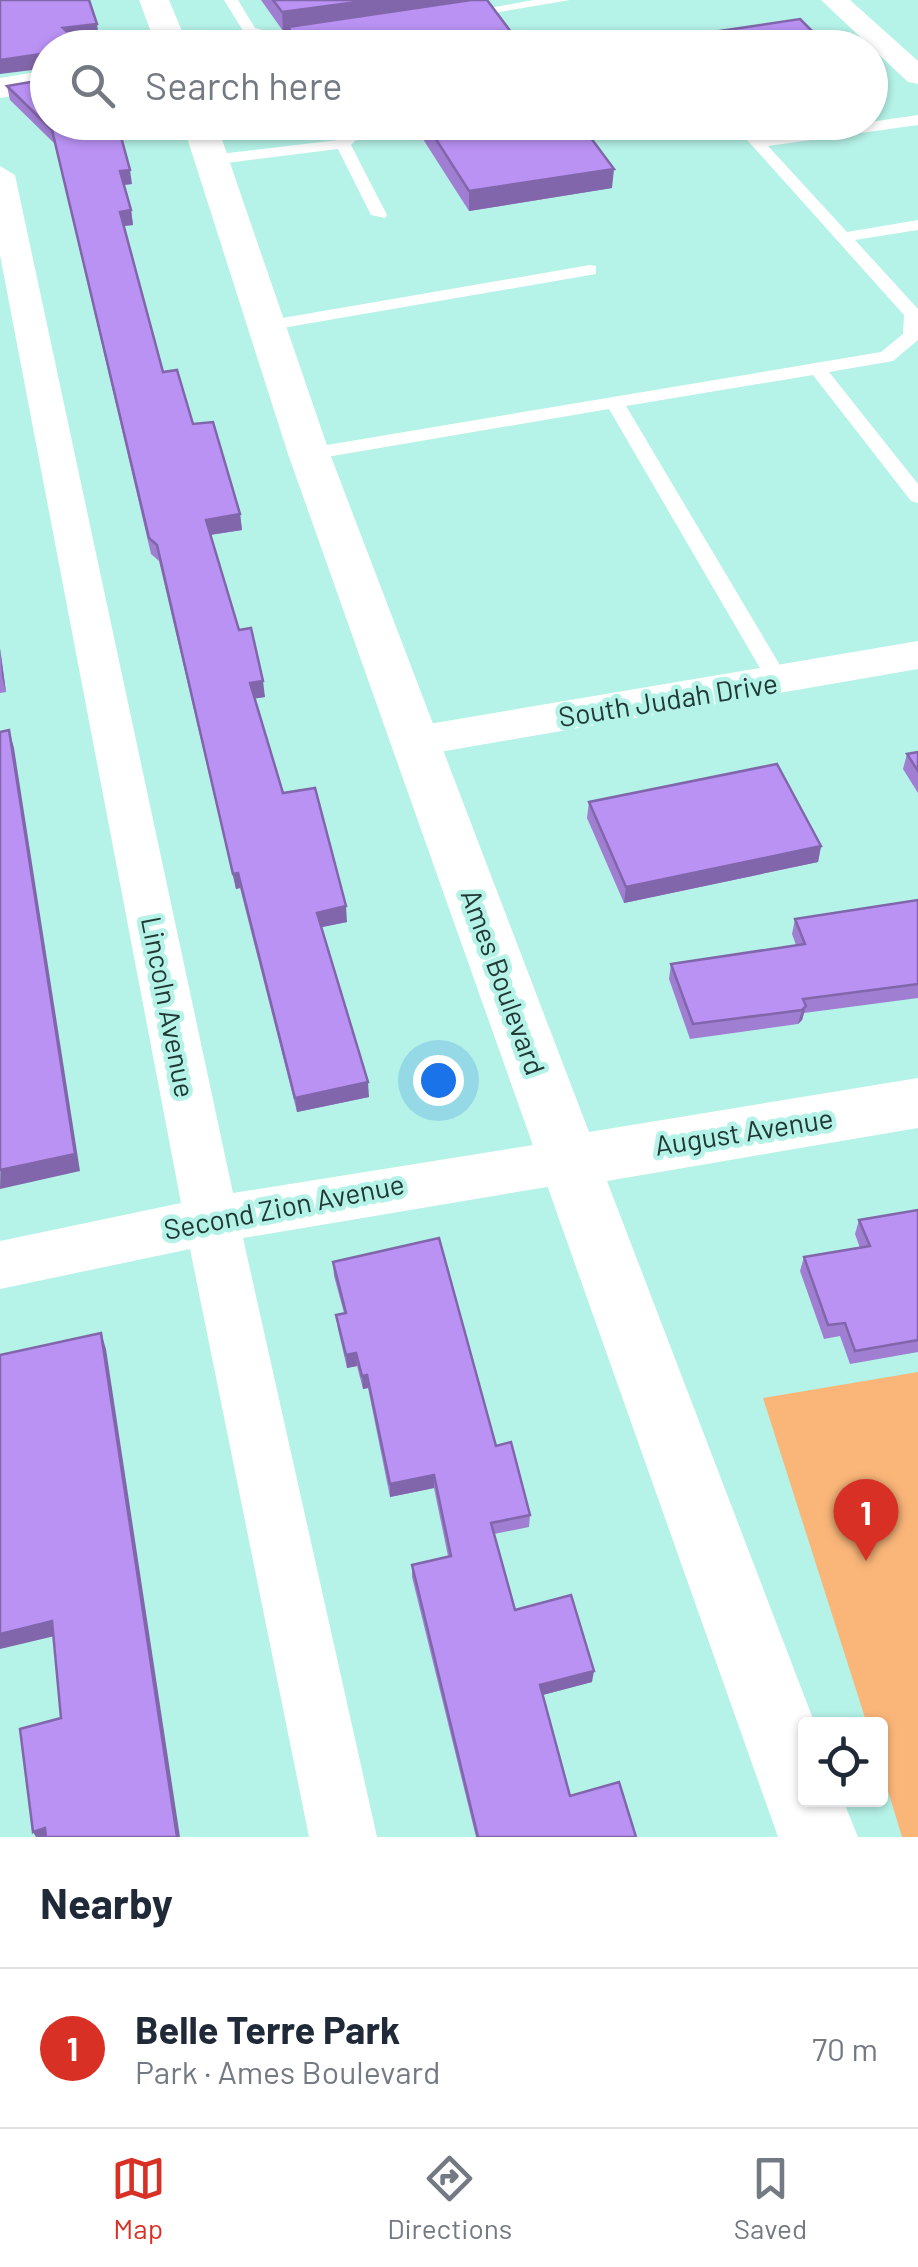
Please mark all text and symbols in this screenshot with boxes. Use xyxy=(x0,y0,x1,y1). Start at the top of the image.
search box xyxy=(30,30,888,140)
icon: search xyxy=(65,58,120,113)
text: Search here xyxy=(145,62,343,108)
street label: South Judah Drive xyxy=(556,665,780,733)
street label: Ames Boulevard xyxy=(455,884,553,1079)
street label: Lincoln Avenue xyxy=(135,913,203,1100)
your location xyxy=(413,1055,464,1106)
street label: August Avenue xyxy=(652,1100,836,1162)
street label: Second Zion Avenue xyxy=(161,1166,407,1246)
pin: 1 xyxy=(834,1478,898,1561)
map controls xyxy=(798,1717,888,1807)
button: locate xyxy=(798,1717,888,1807)
text: Nearby xyxy=(40,1877,173,1927)
text: Belle Terre Park xyxy=(135,2006,400,2052)
text: 1 xyxy=(67,2029,78,2067)
text: 70 m xyxy=(812,2029,878,2067)
text: Park · Ames Boulevard xyxy=(135,2052,440,2090)
tab: Map xyxy=(111,2151,166,2245)
tab: Directions xyxy=(387,2151,512,2245)
tab: Saved xyxy=(734,2151,807,2245)

